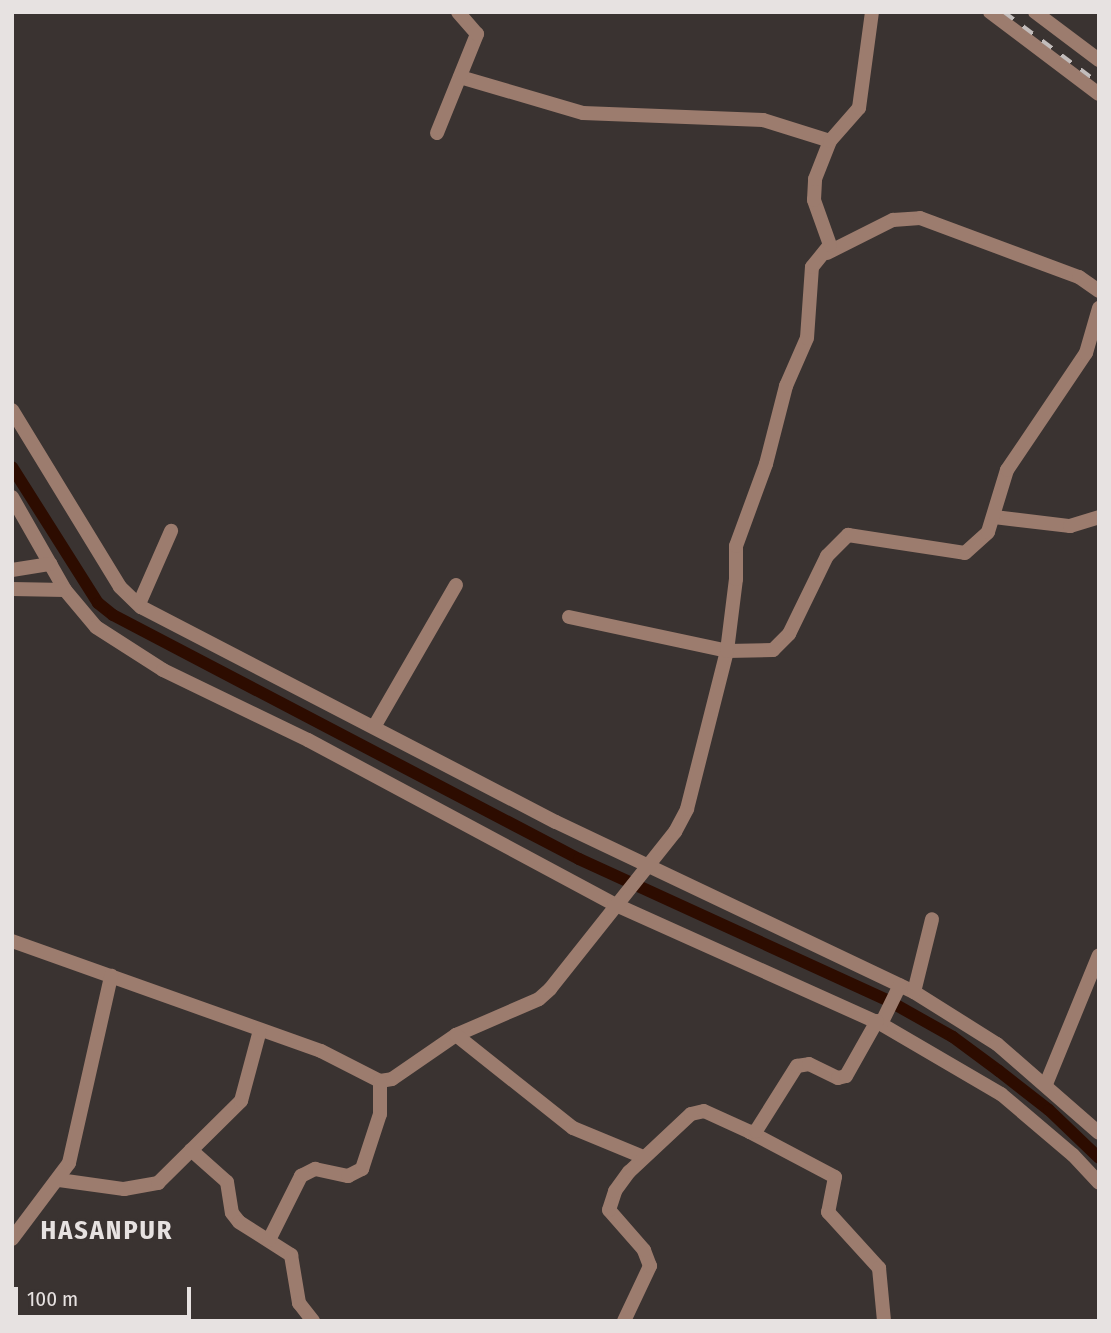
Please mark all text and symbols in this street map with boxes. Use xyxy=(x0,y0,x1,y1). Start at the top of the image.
district label: HASANPUR xyxy=(42,1215,172,1247)
scale bar xyxy=(18,1274,194,1318)
text: 100 m xyxy=(27,1286,78,1312)

